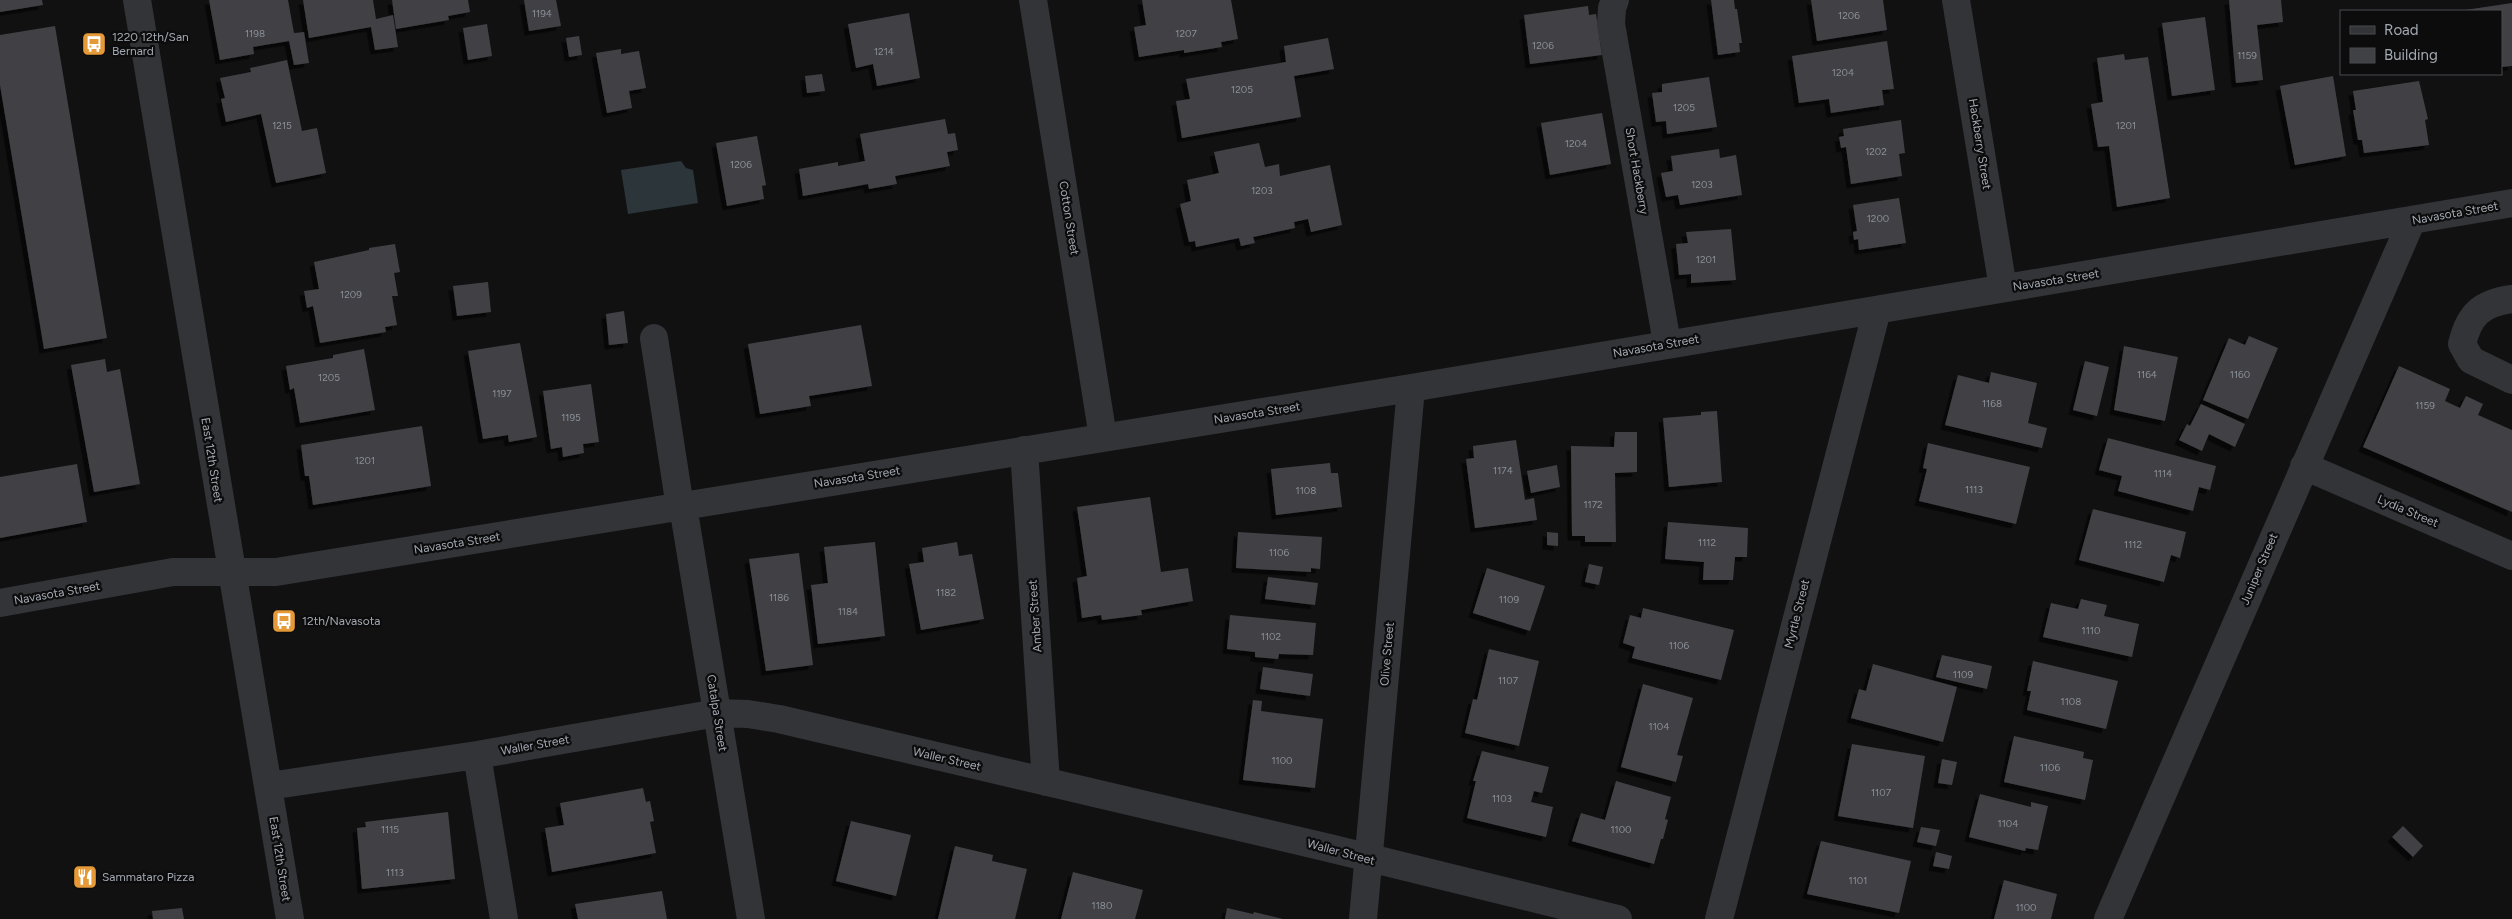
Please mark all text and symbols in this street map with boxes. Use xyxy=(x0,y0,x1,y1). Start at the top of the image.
house number: 1194 xyxy=(532,7,552,20)
house number: 1206 xyxy=(1838,9,1860,22)
legend xyxy=(2340,10,2502,75)
text: Road xyxy=(2384,21,2419,39)
house number: 1198 xyxy=(245,27,265,40)
house number: 1207 xyxy=(1175,27,1197,40)
place label: 1220 12th/San Bernard xyxy=(112,30,189,58)
bus stop icon: 1220 12th/San Bernard xyxy=(81,31,107,57)
house number: 1206 xyxy=(1532,39,1554,52)
house number: 1214 xyxy=(874,45,894,58)
text: Building xyxy=(2384,46,2438,64)
house number: 1159 xyxy=(2237,49,2257,62)
house number: 1204 xyxy=(1832,66,1854,79)
house number: 1205 xyxy=(1231,83,1253,96)
street label: Hackberry Street xyxy=(1966,97,1994,191)
house number: 1205 xyxy=(1673,101,1695,114)
house number: 1215 xyxy=(272,119,292,132)
house number: 1201 xyxy=(2116,119,2136,132)
street label: Short Hackberry xyxy=(1622,126,1652,216)
house number: 1204 xyxy=(1565,137,1587,150)
house number: 1202 xyxy=(1865,145,1887,158)
house number: 1206 xyxy=(730,158,752,171)
house number: 1203 xyxy=(1691,178,1713,191)
street label: Cotton Street xyxy=(1056,180,1082,257)
house number: 1203 xyxy=(1251,184,1273,197)
street label: Navasota Street xyxy=(2411,198,2500,227)
house number: 1200 xyxy=(1867,212,1889,225)
house number: 1201 xyxy=(1696,253,1716,266)
street label: Navasota Street xyxy=(2012,266,2101,294)
house number: 1209 xyxy=(340,288,362,301)
street label: Navasota Street xyxy=(1612,331,1701,360)
house number: 1164 xyxy=(2137,368,2157,381)
house number: 1160 xyxy=(2230,368,2250,381)
house number: 1205 xyxy=(318,371,340,384)
house number: 1197 xyxy=(492,387,512,400)
house number: 1168 xyxy=(1982,397,2002,410)
street label: Navasota Street xyxy=(1213,399,1302,427)
house number: 1159 xyxy=(2415,399,2435,412)
house number: 1195 xyxy=(561,411,581,424)
street label: East 12th Street xyxy=(198,417,226,504)
house number: 1201 xyxy=(355,454,375,467)
street label: Navasota Street xyxy=(813,463,902,491)
house number: 1174 xyxy=(1493,464,1513,477)
house number: 1114 xyxy=(2154,467,2172,480)
house number: 1113 xyxy=(1965,483,1983,496)
house number: 1108 xyxy=(1296,484,1316,497)
street label: Lydia Street xyxy=(2375,492,2441,530)
house number: 1172 xyxy=(1583,498,1603,511)
street label: Navasota Street xyxy=(413,529,502,557)
street label: Juniper Street xyxy=(2238,531,2281,607)
house number: 1112 xyxy=(1698,536,1716,549)
house number: 1112 xyxy=(2124,538,2142,551)
house number: 1106 xyxy=(1269,546,1289,559)
street label: Navasota Street xyxy=(13,578,102,607)
street label: Myrtle Street xyxy=(1782,578,1812,650)
street label: Amber Street xyxy=(1025,579,1045,653)
house number: 1182 xyxy=(936,586,956,599)
house number: 1186 xyxy=(769,591,789,604)
house number: 1109 xyxy=(1499,593,1519,606)
house number: 1184 xyxy=(838,605,858,618)
bus stop icon: 12th/Navasota xyxy=(271,608,297,634)
place label: 12th/Navasota xyxy=(302,614,380,628)
street label: Olive Street xyxy=(1377,621,1397,686)
house number: 1110 xyxy=(2082,624,2100,637)
house number: 1102 xyxy=(1261,630,1281,643)
house number: 1106 xyxy=(1669,639,1689,652)
house number: 1109 xyxy=(1953,668,1973,681)
street label: Catalpa Street xyxy=(704,673,730,753)
house number: 1107 xyxy=(1498,674,1519,687)
house number: 1108 xyxy=(2061,695,2081,708)
house number: 1104 xyxy=(1649,720,1669,733)
street label: Waller Street xyxy=(500,732,571,758)
street label: Waller Street xyxy=(912,744,983,774)
house number: 1100 xyxy=(1271,754,1293,767)
house number: 1106 xyxy=(2040,761,2060,774)
house number: 1107 xyxy=(1871,786,1892,799)
house number: 1103 xyxy=(1492,792,1512,805)
street label: East 12th Street xyxy=(266,816,294,903)
house number: 1104 xyxy=(1998,817,2018,830)
house number: 1115 xyxy=(381,823,399,836)
house number: 1100 xyxy=(1610,823,1632,836)
street label: Waller Street xyxy=(1306,836,1377,868)
restaurant icon: Sammataro Pizza xyxy=(72,864,98,890)
house number: 1113 xyxy=(386,866,404,879)
place label: Sammataro Pizza xyxy=(102,870,194,884)
house number: 1101 xyxy=(1849,874,1867,887)
house number: 1180 xyxy=(1092,899,1112,912)
house number: 1100 xyxy=(2015,901,2037,914)

